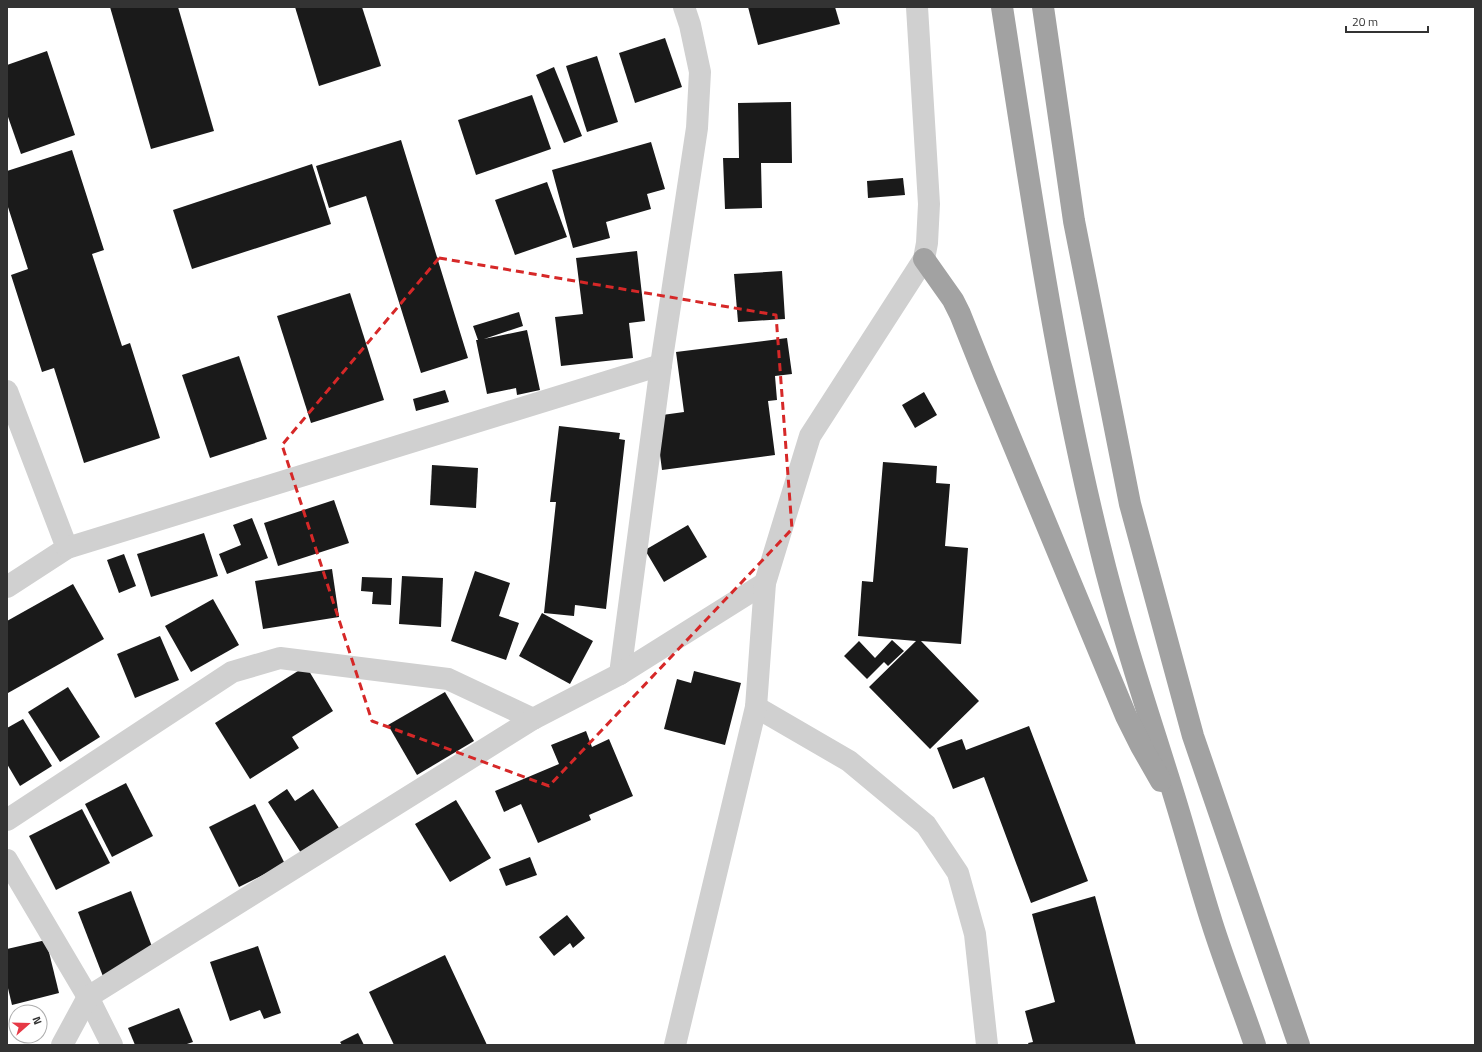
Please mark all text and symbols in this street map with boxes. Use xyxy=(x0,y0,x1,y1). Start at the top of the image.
scale bar xyxy=(1346,8,1428,34)
text: 20 m xyxy=(1352,12,1378,31)
north arrow xyxy=(8,1004,48,1044)
text: N xyxy=(29,1014,46,1027)

